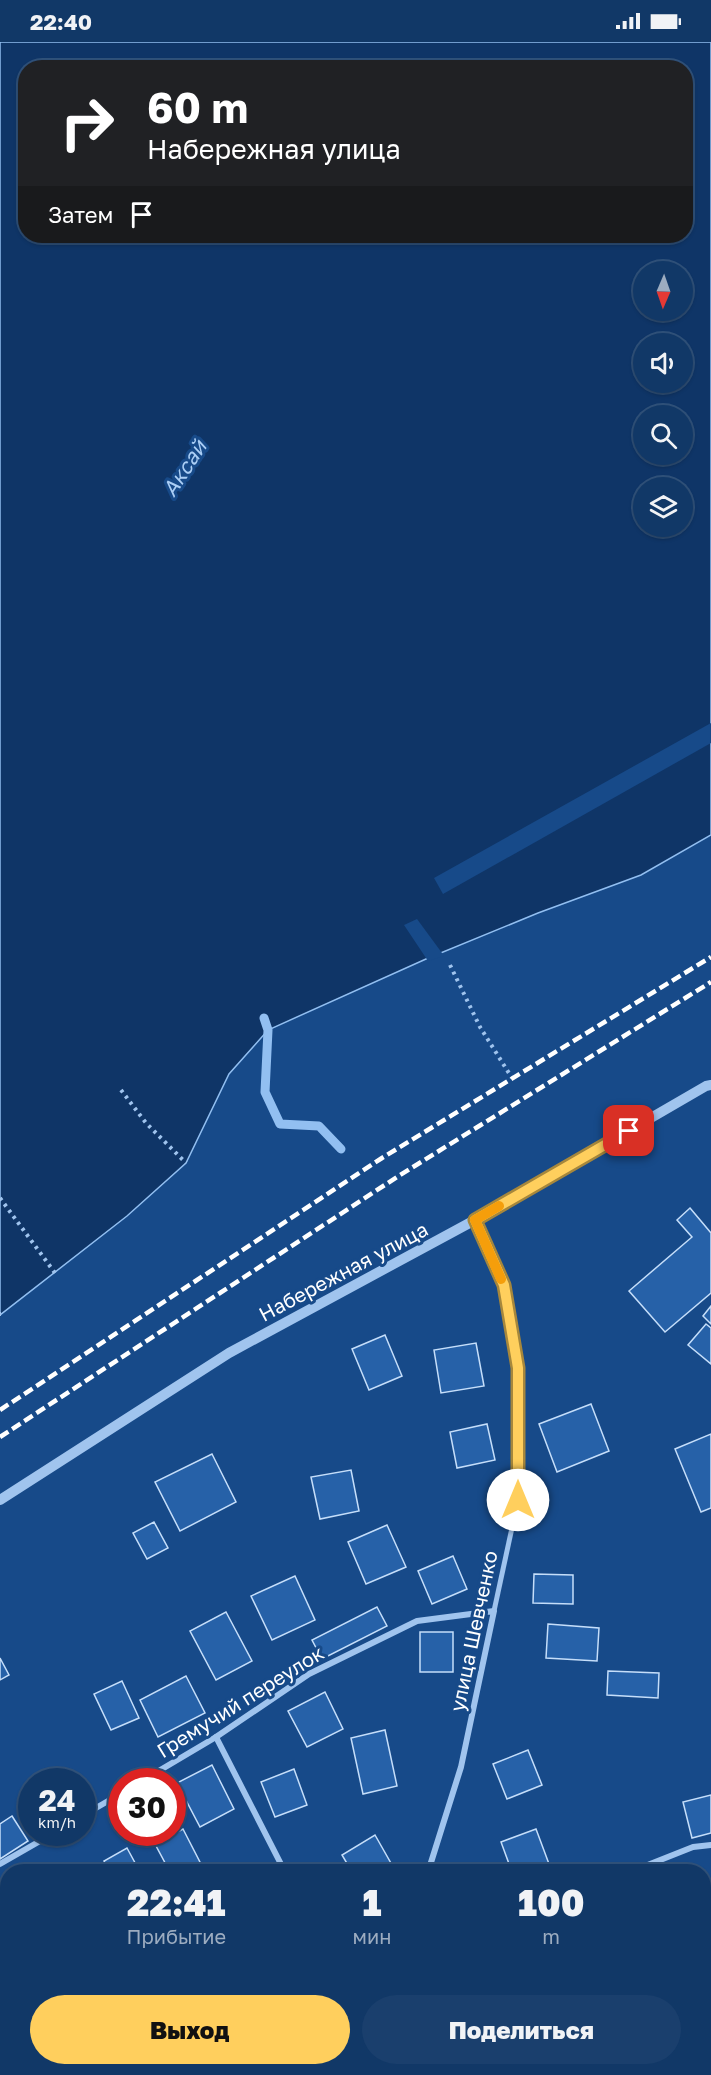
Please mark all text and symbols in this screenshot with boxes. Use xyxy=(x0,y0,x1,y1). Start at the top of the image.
text: 22:40 xyxy=(30,8,92,35)
text: 60 m xyxy=(147,82,248,132)
icon: right xyxy=(48,84,126,162)
text: Набережная улица xyxy=(147,133,401,165)
icon: arrive xyxy=(125,198,158,231)
text: Затем xyxy=(48,201,113,228)
north arrow xyxy=(633,261,693,321)
map controls xyxy=(633,261,693,537)
button: sound xyxy=(633,333,693,393)
button: search xyxy=(633,405,693,465)
water label: Аксай xyxy=(156,434,212,501)
button: layers xyxy=(633,477,693,537)
pin xyxy=(603,1105,654,1156)
icon: arrive xyxy=(612,1114,645,1147)
street label: Набережная улица xyxy=(254,1216,432,1326)
position arrow xyxy=(486,1468,550,1532)
street label: улица Шевченко xyxy=(444,1548,502,1714)
street label: Гремучий переулок xyxy=(152,1640,328,1762)
speed limit sign: 30 xyxy=(108,1768,186,1846)
text: 24 xyxy=(38,1782,76,1818)
text: km/h xyxy=(38,1813,76,1831)
text: 22:41 xyxy=(127,1881,226,1924)
text: 1 xyxy=(363,1881,382,1924)
text: 100 xyxy=(518,1881,584,1924)
text: Прибытие xyxy=(127,1924,226,1948)
text: мин xyxy=(353,1924,391,1948)
text: m xyxy=(542,1924,560,1948)
button: Выход xyxy=(30,1995,350,2064)
button: Поделиться xyxy=(362,1995,681,2064)

